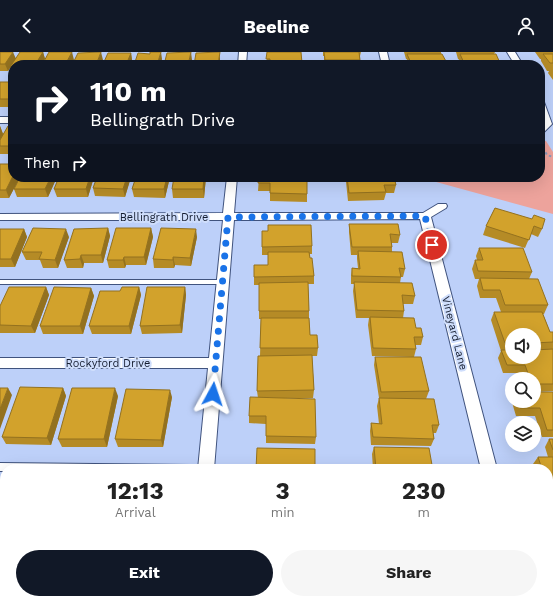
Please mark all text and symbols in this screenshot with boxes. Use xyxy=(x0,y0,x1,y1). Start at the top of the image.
icon: back xyxy=(16,15,38,37)
icon: person xyxy=(515,15,537,37)
text: Beeline xyxy=(244,16,309,37)
text: 110 m xyxy=(90,75,167,108)
icon: right xyxy=(24,76,76,128)
text: Bellingrath Drive xyxy=(90,109,235,130)
icon: right xyxy=(68,152,90,174)
text: Then xyxy=(24,154,60,172)
street label: Bellingrath Drive xyxy=(120,211,208,224)
pin xyxy=(415,228,449,262)
icon: arrive xyxy=(421,234,443,256)
street label: Vineyard Lane xyxy=(439,295,470,371)
map controls xyxy=(505,328,541,452)
button: sound xyxy=(505,328,541,364)
street label: Rockyford Drive xyxy=(66,357,150,370)
button: search xyxy=(505,372,541,408)
position arrow xyxy=(192,373,234,415)
button: layers xyxy=(505,416,541,452)
text: 12:13 xyxy=(107,477,164,505)
text: 3 xyxy=(276,477,290,505)
text: 230 xyxy=(402,477,446,505)
text: Arrival xyxy=(115,505,156,520)
text: min xyxy=(271,505,295,520)
text: m xyxy=(418,505,430,520)
button: Exit xyxy=(16,550,273,596)
button: Share xyxy=(281,550,537,596)

